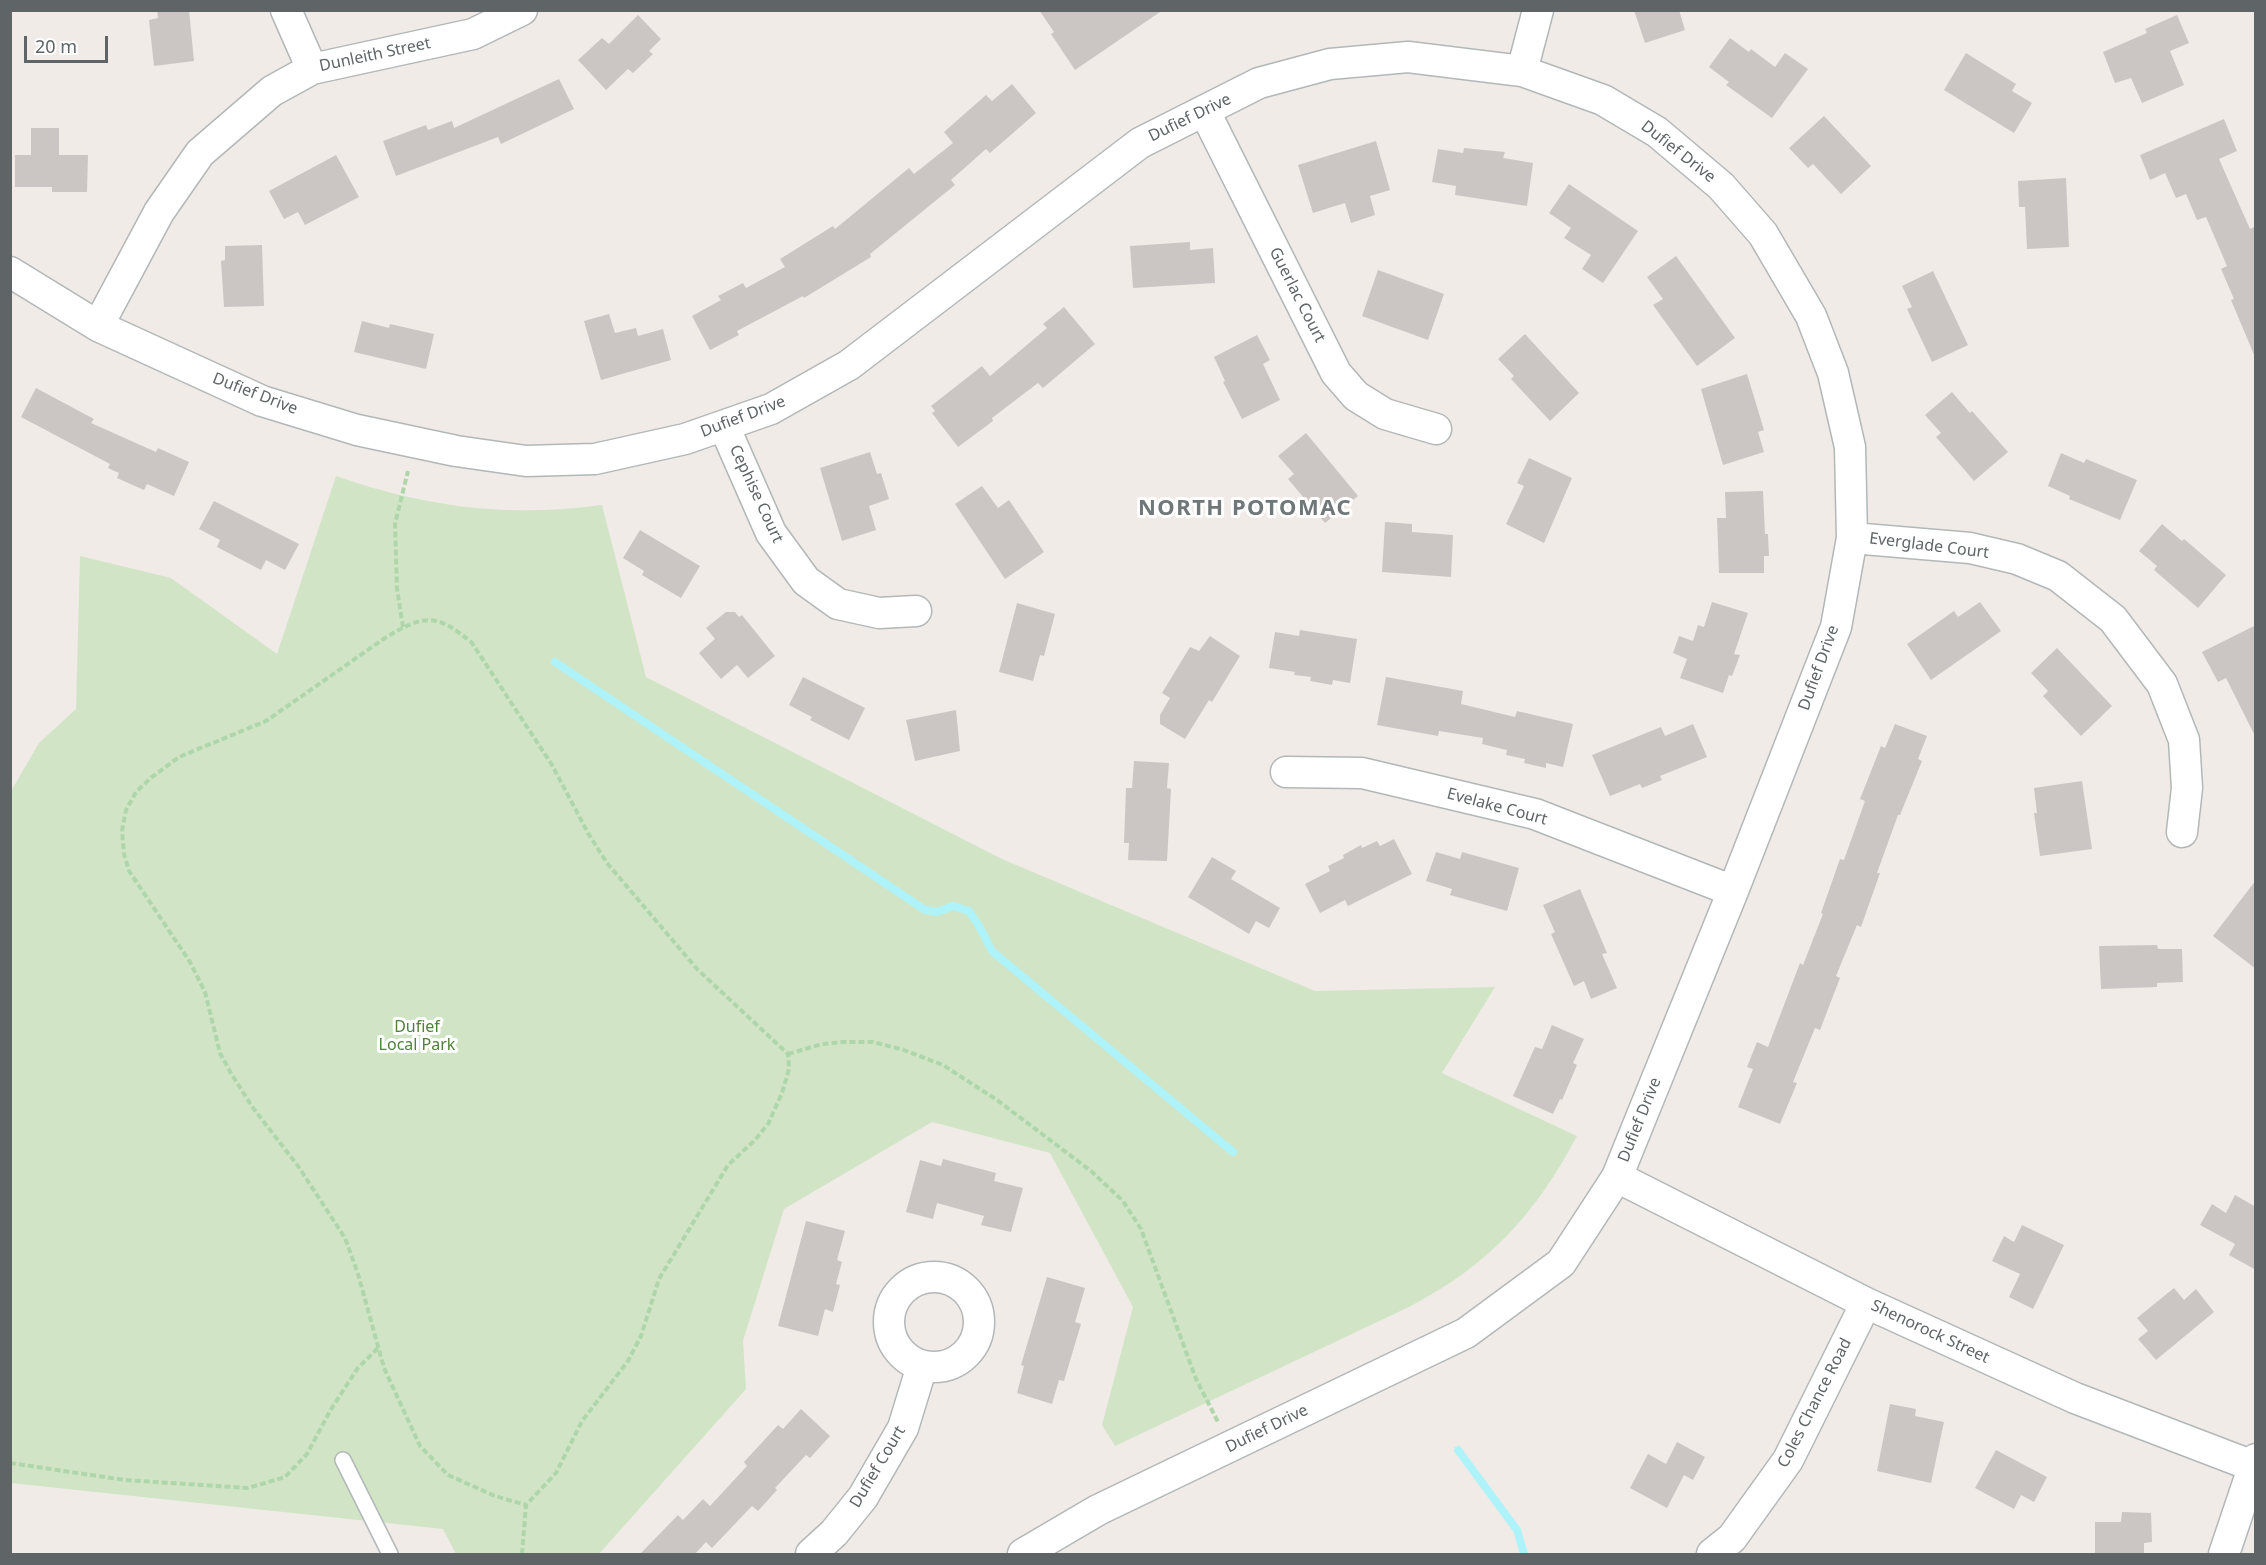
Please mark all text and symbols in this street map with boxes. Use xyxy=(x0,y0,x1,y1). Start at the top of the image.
scale bar xyxy=(27,24,111,62)
text: 20 m xyxy=(35,34,77,58)
street label: Dunleith Street xyxy=(318,34,432,76)
street label: Dufief Drive xyxy=(1146,90,1234,146)
street label: Dufief Drive xyxy=(1637,117,1719,187)
street label: Guerlac Court xyxy=(1265,244,1329,346)
street label: Dufief Drive xyxy=(210,369,300,419)
street label: Dufief Drive xyxy=(698,392,788,442)
street label: Cephise Court xyxy=(725,442,787,546)
district label: NORTH POTOMAC xyxy=(1138,496,1352,522)
street label: Everglade Court xyxy=(1868,529,1990,563)
street label: Dufief Drive xyxy=(1795,623,1843,713)
street label: Evelake Court xyxy=(1445,784,1549,830)
park label: Dufief Local Park xyxy=(379,1017,455,1055)
street label: Dufief Drive xyxy=(1614,1075,1666,1165)
street label: Shenorock Street xyxy=(1868,1296,1992,1368)
street label: Coles Chance Road xyxy=(1774,1335,1856,1471)
street label: Dufief Drive xyxy=(1223,1401,1311,1457)
street label: Dufief Court xyxy=(846,1423,910,1511)

